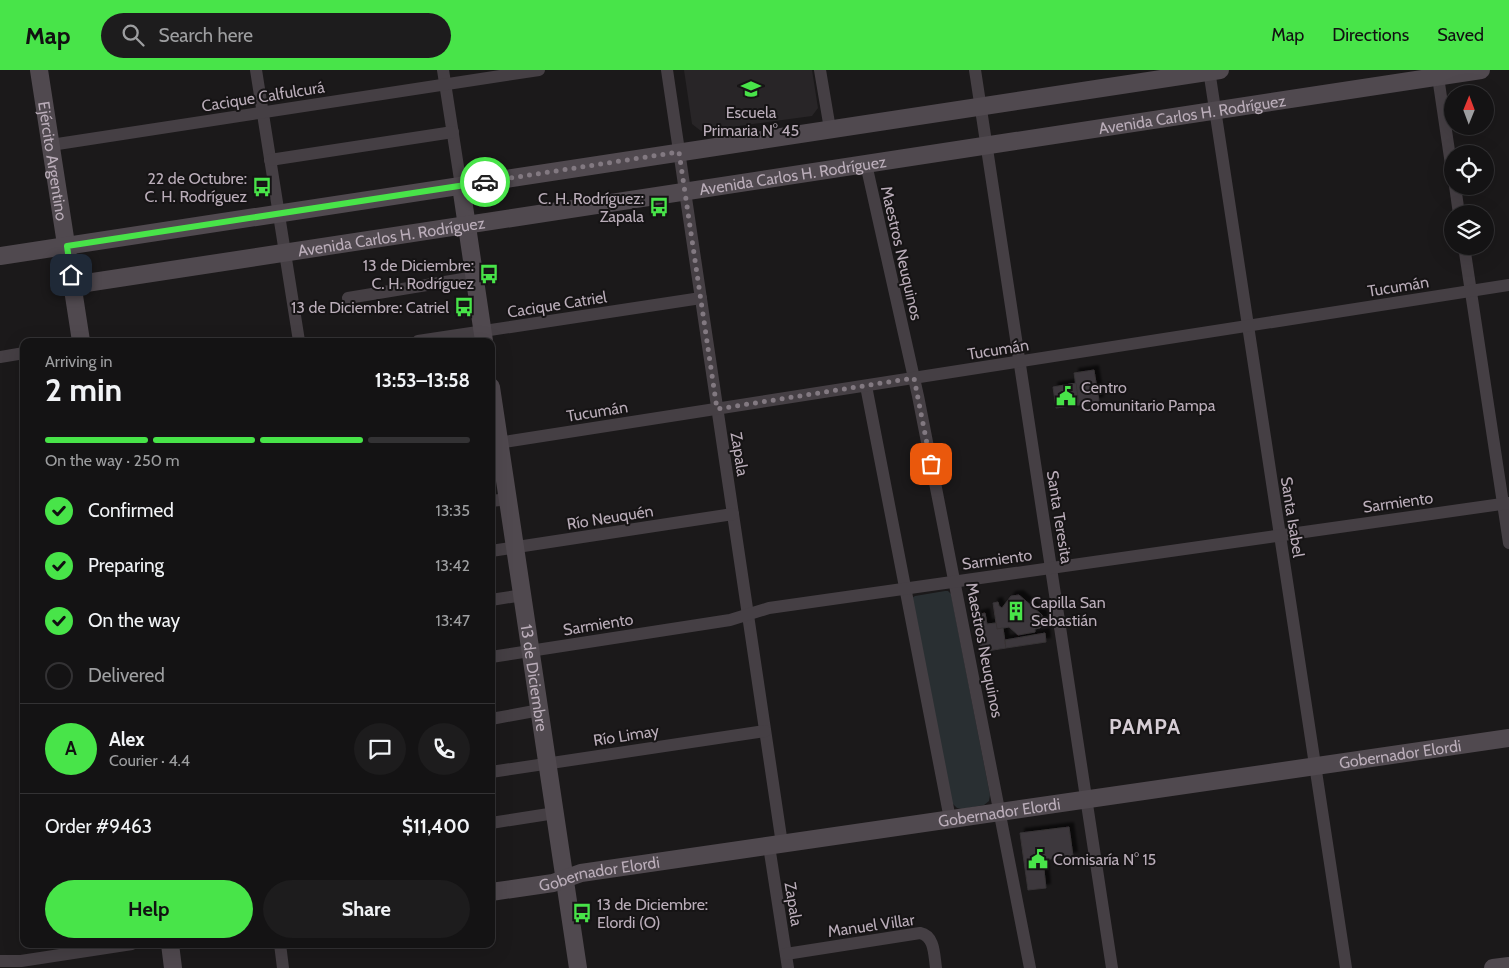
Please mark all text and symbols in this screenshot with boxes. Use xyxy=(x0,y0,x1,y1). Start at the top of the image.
search box xyxy=(101,13,451,58)
text: Map xyxy=(25,21,71,50)
icon: search xyxy=(119,21,147,49)
text: Search here xyxy=(159,24,253,47)
text: Map xyxy=(1271,24,1304,46)
text: Directions xyxy=(1332,24,1409,46)
text: Saved xyxy=(1437,24,1484,46)
street label: Cacique Calfulcurá xyxy=(200,77,326,116)
school or university icon: Escuela Primaria N° 45 xyxy=(740,78,762,100)
north arrow xyxy=(1444,85,1494,135)
map controls xyxy=(1444,85,1494,255)
street label: Avenida Carlos H. Rodríguez xyxy=(1097,91,1287,138)
street label: Ejército Argentino xyxy=(34,100,71,222)
place label: Escuela Primaria N° 45 xyxy=(703,103,799,140)
button: locate xyxy=(1444,145,1494,195)
street label: Avenida Carlos H. Rodríguez xyxy=(698,152,888,199)
courier xyxy=(460,157,510,207)
icon: car xyxy=(471,168,499,196)
place label: 22 de Octubre: C. H. Rodríguez xyxy=(144,169,247,206)
bus stop icon: 22 de Octubre: C. H. Rodríguez xyxy=(251,176,273,198)
street label: Maestros Neuquinos xyxy=(877,184,926,323)
place label: C. H. Rodríguez: Zapala xyxy=(538,189,644,226)
bus stop icon: C. H. Rodríguez: Zapala xyxy=(648,196,670,218)
button: layers xyxy=(1444,205,1494,255)
street label: Avenida Carlos H. Rodríguez xyxy=(297,213,487,261)
pin xyxy=(50,254,92,296)
place label: 13 de Diciembre: C. H. Rodríguez xyxy=(363,256,474,293)
icon: home xyxy=(57,261,85,289)
bus stop icon: 13 de Diciembre: C. H. Rodríguez xyxy=(478,263,500,285)
street label: Tucumán xyxy=(1366,272,1430,301)
street label: Cacique Catriel xyxy=(506,287,608,322)
bus stop icon: 13 de Diciembre: Catriel xyxy=(453,296,475,318)
place label: 13 de Diciembre: Catriel xyxy=(291,298,449,317)
street label: Tucumán xyxy=(966,335,1030,364)
text: Arriving in xyxy=(45,352,112,371)
text: 13:53–13:58 xyxy=(375,369,470,392)
text: 2 min xyxy=(45,370,122,409)
place label: Centro Comunitario Pampa xyxy=(1081,378,1216,415)
public building icon: Centro Comunitario Pampa xyxy=(1055,385,1077,407)
street label: Tucumán xyxy=(565,397,629,426)
street label: Zapala xyxy=(727,431,752,478)
pin xyxy=(910,443,952,485)
icon: bag xyxy=(917,450,945,478)
text: On the way · 250 m xyxy=(45,451,179,470)
street label: Santa Teresita xyxy=(1043,469,1076,565)
street label: Santa Isabel xyxy=(1277,475,1308,559)
street label: Sarmiento xyxy=(1362,488,1435,517)
icon: check xyxy=(45,497,73,525)
text: Confirmed xyxy=(88,499,174,522)
text: 13:35 xyxy=(435,501,470,520)
street label: Río Neuquén xyxy=(565,501,655,534)
street label: Sarmiento xyxy=(961,545,1034,574)
icon: check xyxy=(45,552,73,580)
text: Preparing xyxy=(88,554,164,577)
text: 13:42 xyxy=(435,556,470,575)
street label: Maestros Neuquinos xyxy=(962,581,1007,720)
place label: Capilla San Sebastián xyxy=(1031,593,1106,630)
building icon: Capilla San Sebastián xyxy=(1005,600,1027,622)
icon: check xyxy=(45,607,73,635)
text: On the way xyxy=(88,609,180,632)
street label: Sarmiento xyxy=(562,610,635,639)
text: 13:47 xyxy=(436,611,470,630)
street label: 13 de Diciembre xyxy=(517,623,551,733)
text: Delivered xyxy=(88,664,165,687)
district label: PAMPA xyxy=(1109,714,1181,739)
street label: Río Limay xyxy=(592,721,660,750)
button: chat xyxy=(354,723,406,775)
button: phone xyxy=(418,723,470,775)
text: Alex xyxy=(109,728,145,751)
street label: Gobernador Elordi xyxy=(1338,736,1462,773)
text: A xyxy=(65,737,77,760)
text: Courier · 4.4 xyxy=(109,751,190,770)
street label: Gobernador Elordi xyxy=(937,794,1062,831)
text: Order #9463 xyxy=(45,815,152,838)
text: $11,400 xyxy=(402,815,470,838)
public building icon: Comisaría N° 15 xyxy=(1027,848,1049,870)
place label: Comisaría N° 15 xyxy=(1053,850,1156,869)
street label: Gobernador Elordi xyxy=(538,853,661,895)
button: Help xyxy=(45,880,253,938)
button: Share xyxy=(263,880,470,938)
street label: Zapala xyxy=(781,881,806,928)
place label: 13 de Diciembre: Elordi (O) xyxy=(597,895,708,932)
bus stop icon: 13 de Diciembre: Elordi (O) xyxy=(571,902,593,924)
street label: Manuel Villar xyxy=(826,910,917,941)

